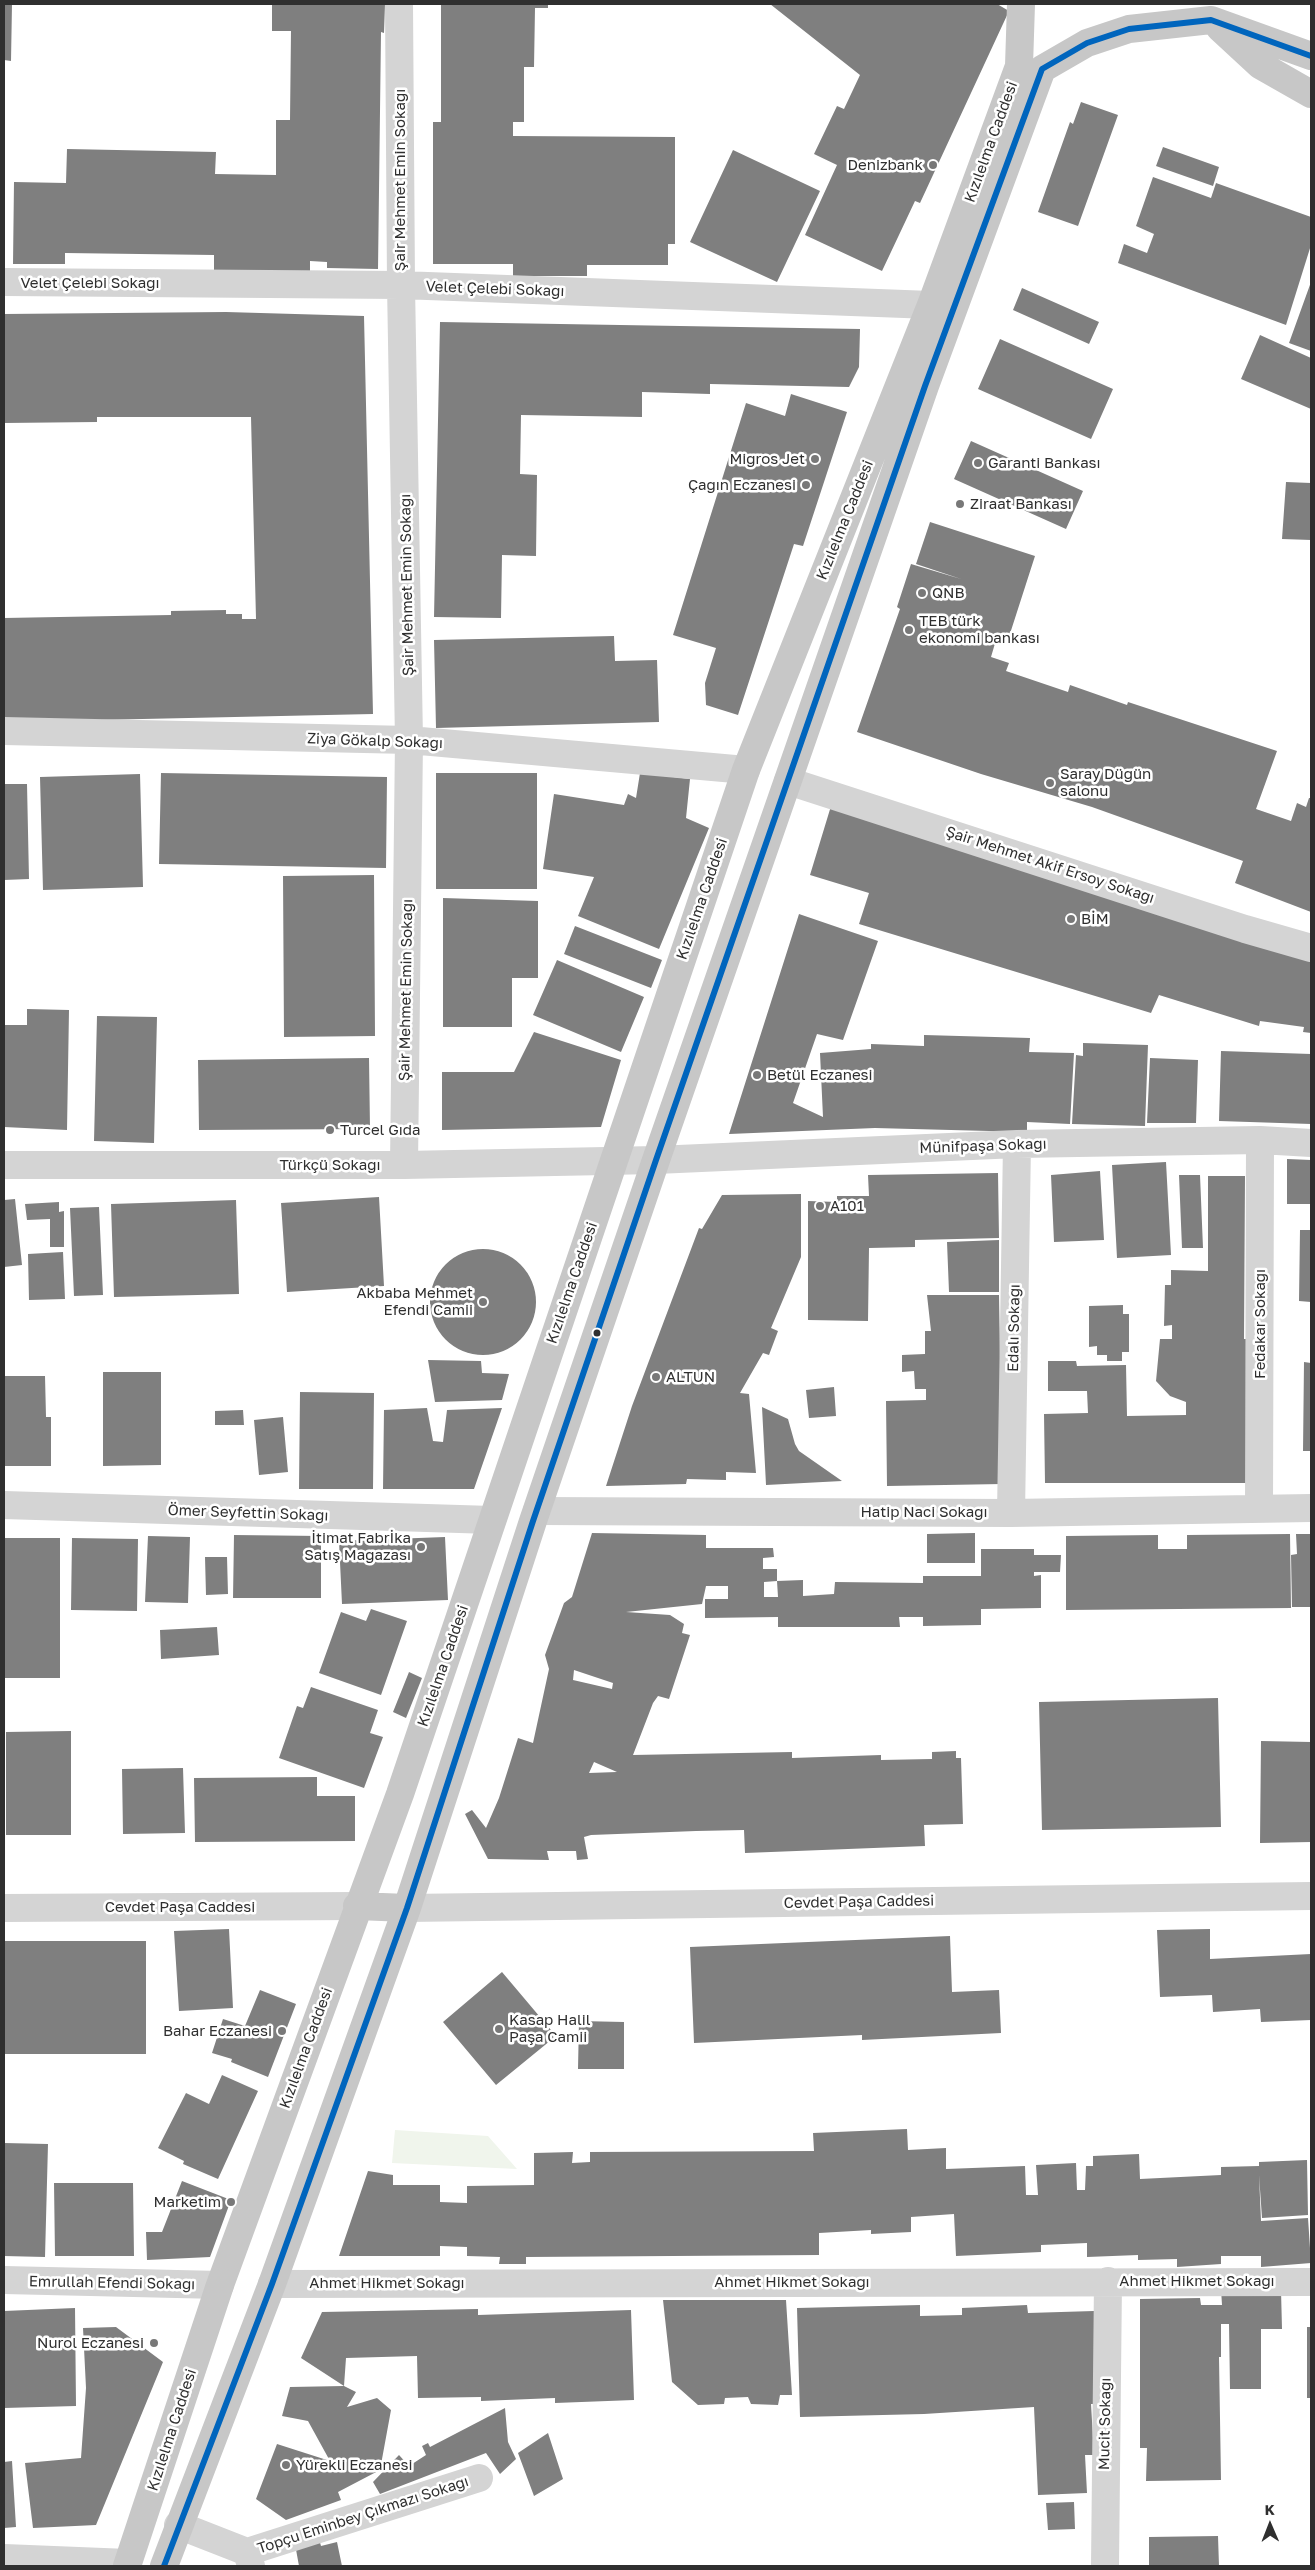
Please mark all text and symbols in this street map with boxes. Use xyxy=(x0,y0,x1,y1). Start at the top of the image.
street label: Kızılelma Caddesi xyxy=(961,79,1021,205)
street label: Şair Mehmet Emin Sokağı xyxy=(391,89,409,271)
place label: Denizbank xyxy=(848,156,923,174)
marker: Denizbank xyxy=(927,159,939,171)
street label: Velet Çelebi Sokağı xyxy=(21,274,159,292)
street label: Velet Çelebi Sokağı xyxy=(425,278,565,300)
place label: Migros Jet xyxy=(729,450,805,468)
marker: Migros Jet xyxy=(809,453,821,465)
place label: Garanti Bankası xyxy=(988,454,1101,472)
marker: Garanti Bankası xyxy=(972,457,984,469)
street label: Kızılelma Caddesi xyxy=(813,458,877,582)
place label: Çağın Eczanesi xyxy=(688,476,796,494)
marker: Çağın Eczanesi xyxy=(800,479,812,491)
street label: Şair Mehmet Emin Sokağı xyxy=(396,494,418,676)
place label: Ziraat Bankası xyxy=(970,495,1072,513)
marker: Ziraat Bankası xyxy=(954,498,966,510)
place label: QNB xyxy=(932,584,965,602)
marker: QNB xyxy=(916,587,928,599)
place label: TEB türk ekonomi bankası xyxy=(919,612,1040,647)
marker: TEB türk ekonomi bankası xyxy=(903,624,915,636)
street label: Ziya Gökalp Sokağı xyxy=(307,730,443,752)
place label: Saray Düğün salonu xyxy=(1060,765,1151,800)
marker: Saray Düğün salonu xyxy=(1044,777,1056,789)
street label: Şair Mehmet Akif Ersoy Sokağı xyxy=(943,823,1157,907)
street label: Kızılelma Caddesi xyxy=(673,836,731,962)
street label: Şair Mehmet Emin Sokağı xyxy=(395,899,417,1081)
place label: BİM xyxy=(1081,910,1109,928)
marker: BİM xyxy=(1065,913,1077,925)
place label: Betül Eczanesi xyxy=(767,1066,873,1084)
marker: Betül Eczanesi xyxy=(751,1069,763,1081)
place label: Turcel Gıda xyxy=(340,1121,420,1139)
marker: Turcel Gıda xyxy=(324,1124,336,1136)
street label: Münifpaşa Sokağı xyxy=(919,1135,1047,1157)
street label: Türkçü Sokağı xyxy=(280,1156,380,1174)
place label: A101 xyxy=(830,1197,864,1215)
marker: A101 xyxy=(814,1200,826,1212)
street label: Kızılelma Caddesi xyxy=(543,1220,601,1346)
street label: Fedakar Sokağı xyxy=(1251,1269,1269,1379)
place label: Akbaba Mehmet Efendi Camii xyxy=(357,1284,473,1319)
street label: Edalı Sokağı xyxy=(1004,1284,1024,1372)
marker: Akbaba Mehmet Efendi Camii xyxy=(477,1296,489,1308)
unlabelled marker xyxy=(592,1328,602,1338)
place label: ALTUN xyxy=(666,1368,715,1386)
marker: ALTUN xyxy=(650,1371,662,1383)
street label: Ömer Seyfettin Sokağı xyxy=(167,1501,329,1525)
street label: Hatip Naci Sokağı xyxy=(860,1503,988,1521)
place label: İtimat Fabrİka Satış Mağazası xyxy=(304,1529,411,1564)
marker: İtimat Fabrİka Satış Mağazası xyxy=(415,1541,427,1553)
street label: Kızılelma Caddesi xyxy=(414,1603,472,1729)
street label: Cevdet Paşa Caddesi xyxy=(784,1892,934,1912)
street label: Cevdet Paşa Caddesi xyxy=(105,1898,255,1916)
street label: Kızılelma Caddesi xyxy=(276,1985,336,2111)
place label: Kasap Halil Paşa Camii xyxy=(509,2011,591,2046)
place label: Bahar Eczanesi xyxy=(163,2022,272,2040)
marker: Kasap Halil Paşa Camii xyxy=(493,2023,505,2035)
marker: Bahar Eczanesi xyxy=(276,2025,288,2037)
place label: Marketim xyxy=(154,2193,221,2211)
marker: Marketim xyxy=(225,2196,237,2208)
street label: Ahmet Hikmet Sokağı xyxy=(1119,2272,1275,2290)
street label: Emrullah Efendi Sokağı xyxy=(29,2273,195,2293)
street label: Ahmet Hikmet Sokağı xyxy=(714,2273,870,2291)
street label: Ahmet Hikmet Sokağı xyxy=(309,2274,465,2292)
place label: Nurol Eczanesi xyxy=(37,2334,144,2352)
marker: Nurol Eczanesi xyxy=(148,2337,160,2349)
street label: Kızılelma Caddesi xyxy=(144,2367,200,2493)
street label: Mucit Sokağı xyxy=(1095,2378,1115,2470)
place label: Yürekli Eczanesi xyxy=(296,2456,412,2474)
marker: Yürekli Eczanesi xyxy=(280,2459,292,2471)
street label: Topçu Eminbey Çıkmazı Sokağı xyxy=(255,2472,471,2558)
north arrow xyxy=(1245,2500,1295,2550)
text: K xyxy=(1265,2501,1275,2518)

